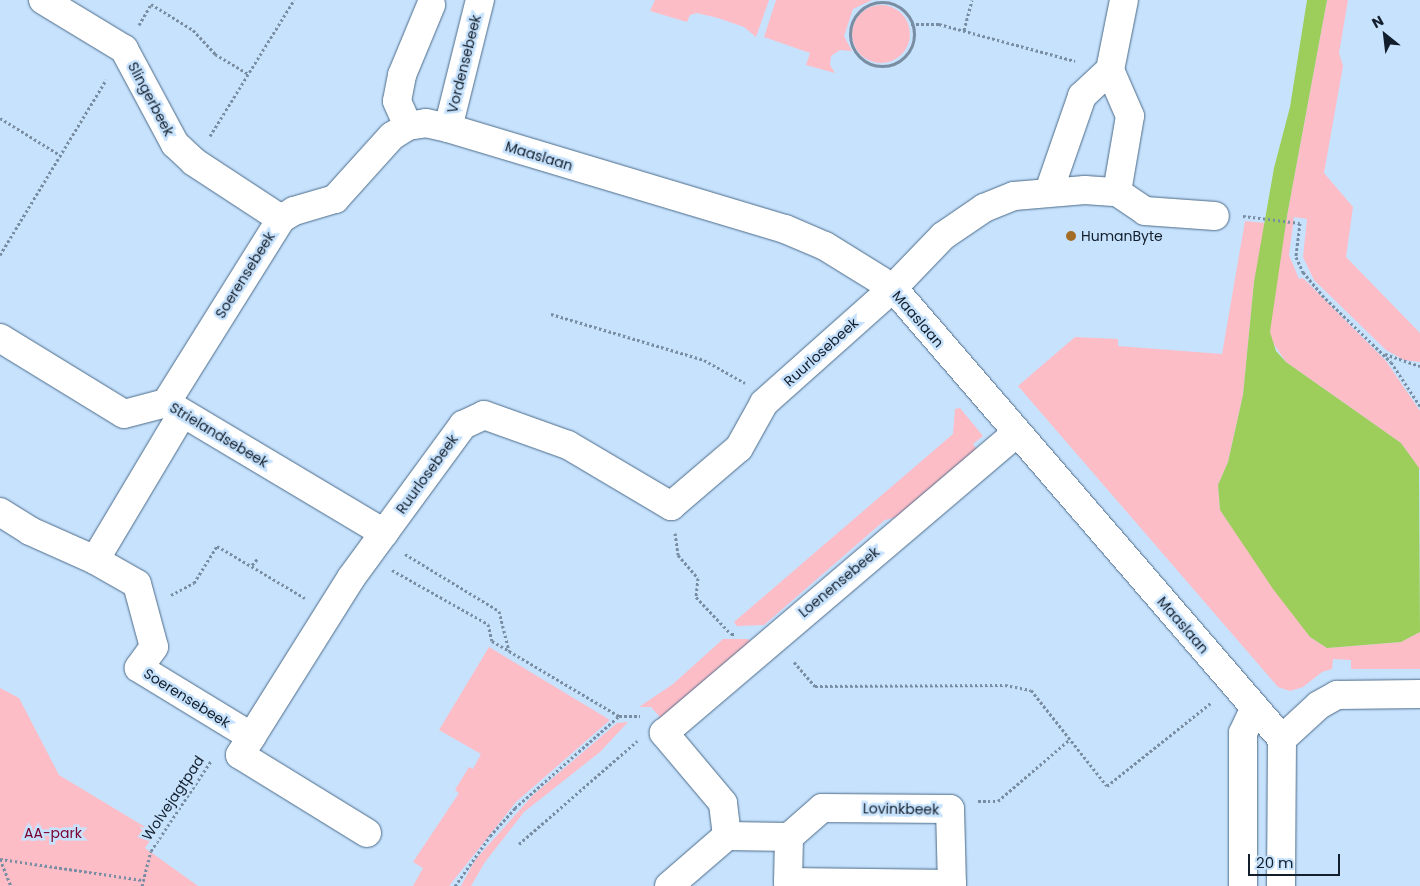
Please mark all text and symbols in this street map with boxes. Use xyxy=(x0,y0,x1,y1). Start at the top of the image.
north arrow xyxy=(1360,10,1410,60)
text: N xyxy=(1368,11,1387,33)
street label: Vordensebeek xyxy=(444,13,484,115)
street label: Slingerbeek xyxy=(124,59,178,139)
street label: Maaslaan xyxy=(503,138,575,174)
place label: HumanByte xyxy=(1081,228,1163,244)
street label: Soerensebeek xyxy=(212,229,278,321)
marker: HumanByte xyxy=(1065,230,1077,242)
street label: Maaslaan xyxy=(889,287,947,351)
street label: Ruurlosebeek xyxy=(780,314,862,390)
street label: Strielandsebeek xyxy=(167,399,271,471)
street label: Ruurlosebeek xyxy=(393,431,461,517)
street label: Loenensebeek xyxy=(795,543,883,621)
street label: Maaslaan xyxy=(1154,593,1212,657)
street label: Soerensebeek xyxy=(141,665,233,731)
street label: Wolvejagtpad xyxy=(138,752,208,844)
street label: Lovinkbeek xyxy=(863,800,939,818)
park label: AA-park xyxy=(24,825,82,841)
scale bar xyxy=(1250,844,1342,876)
text: 20 m xyxy=(1256,852,1294,873)

